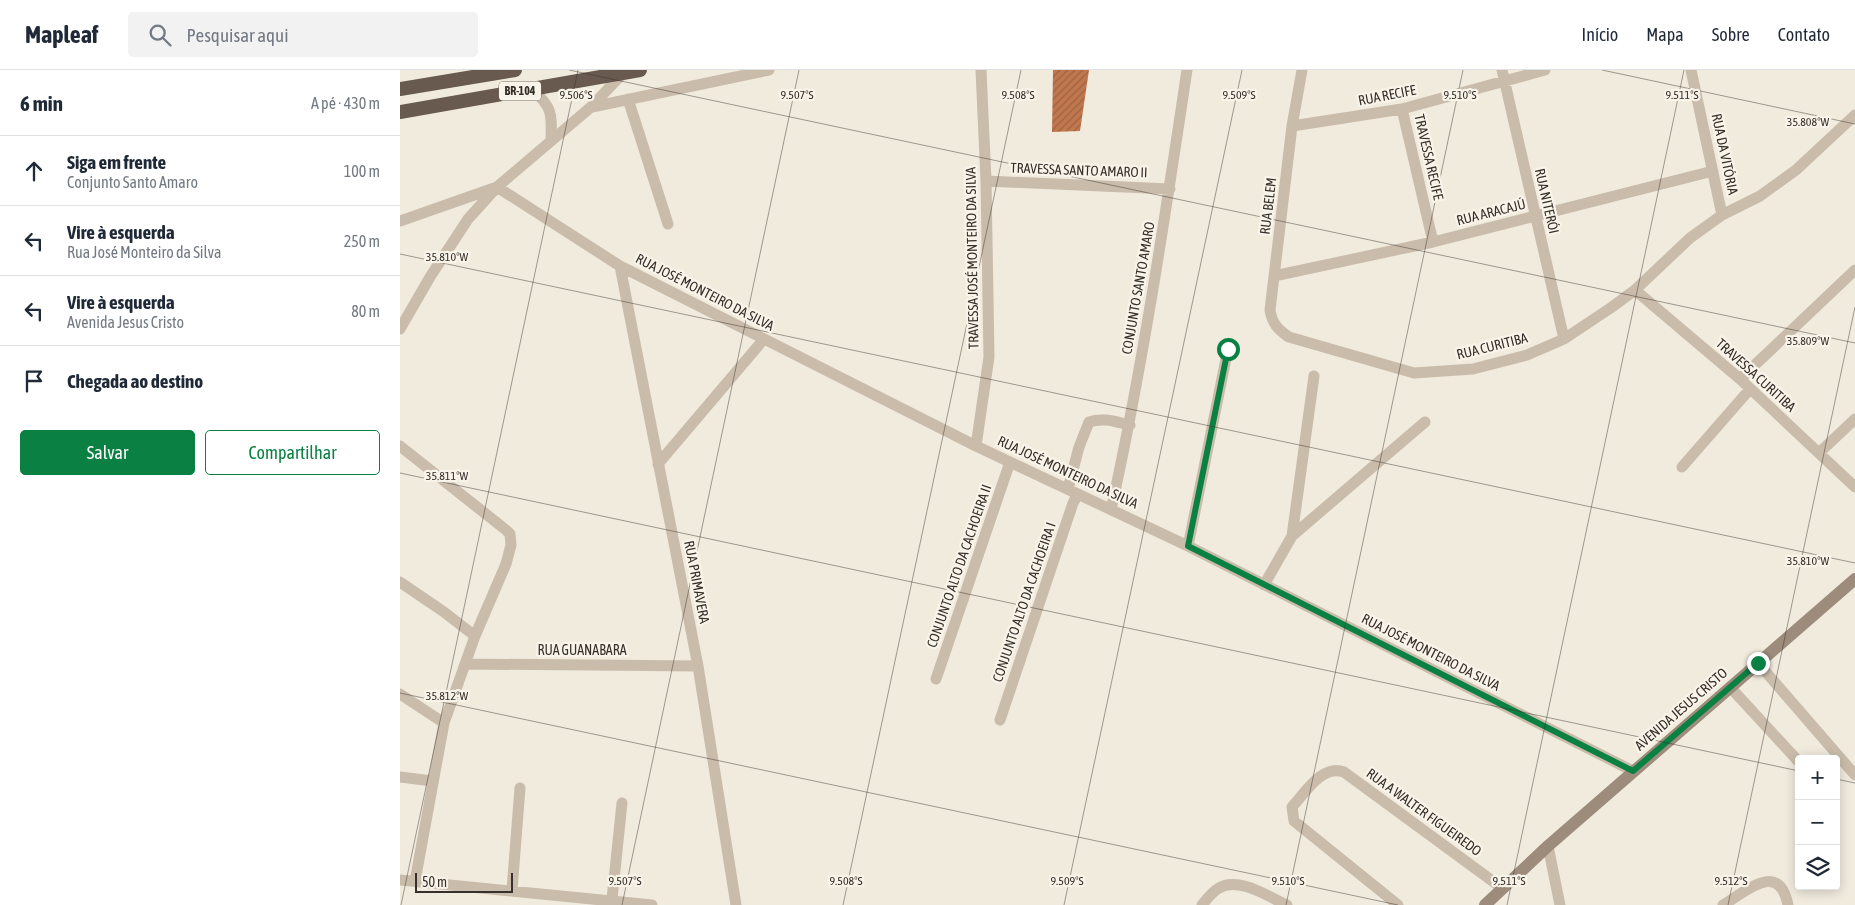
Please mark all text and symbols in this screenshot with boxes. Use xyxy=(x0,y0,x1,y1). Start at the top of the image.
search box xyxy=(128,12,478,57)
text: Mapleaf xyxy=(25,21,98,48)
icon: search xyxy=(146,21,174,49)
text: Pesquisar aqui xyxy=(186,24,289,46)
text: Início xyxy=(1582,24,1618,45)
text: Mapa xyxy=(1646,24,1684,45)
text: Sobre xyxy=(1712,24,1750,45)
text: Contato xyxy=(1778,24,1830,45)
road number: BR-104 xyxy=(499,82,541,100)
street label: RUA RECIFE xyxy=(1357,82,1417,108)
text: 9.506°S xyxy=(559,88,593,102)
text: 9.507°S xyxy=(780,88,814,102)
text: 9.508°S xyxy=(1001,88,1035,102)
text: 9.509°S xyxy=(1222,88,1256,102)
text: 9.510°S xyxy=(1443,88,1477,102)
text: 9.511°S xyxy=(1665,88,1699,102)
text: 6 min xyxy=(20,91,63,115)
text: A pé · 430 m xyxy=(311,94,380,112)
street label: RUA DA VITÓRIA xyxy=(1709,112,1741,196)
street label: TRAVESSA RECIFE xyxy=(1411,113,1447,201)
text: 35.808°W xyxy=(1787,115,1829,129)
text: Siga em frente xyxy=(67,151,166,173)
icon: ahead xyxy=(20,157,48,185)
street label: TRAVESSA SANTO AMARO II xyxy=(1010,160,1148,180)
text: 100 m xyxy=(344,162,380,180)
street label: TRAVESSA JOSÉ MONTEIRO DA SILVA xyxy=(962,167,982,349)
street label: RUA NITERÓI xyxy=(1532,167,1562,235)
text: Conjunto Santo Amaro xyxy=(67,173,198,191)
street label: RUA BELEM xyxy=(1257,177,1279,235)
street label: RUA ARACAJÚ xyxy=(1455,196,1527,228)
street label: CONJUNTO SANTO AMARO xyxy=(1118,220,1158,356)
text: Vire à esquerda xyxy=(67,221,175,243)
icon: left xyxy=(20,227,48,255)
text: 250 m xyxy=(344,232,380,250)
text: Rua José Monteiro da Silva xyxy=(67,243,222,261)
text: 35.810°W xyxy=(426,250,468,264)
street label: RUA JOSÉ MONTEIRO DA SILVA xyxy=(633,250,777,334)
text: Vire à esquerda xyxy=(67,291,175,313)
icon: left xyxy=(20,297,48,325)
text: 80 m xyxy=(351,302,380,320)
text: Avenida Jesus Cristo xyxy=(67,313,184,331)
street label: RUA CURITIBA xyxy=(1455,329,1529,363)
text: 35.809°W xyxy=(1787,334,1829,348)
street label: TRAVESSA CURITIBA xyxy=(1713,335,1799,415)
route start xyxy=(1217,338,1240,361)
icon: arrive xyxy=(20,367,48,395)
text: Chegada ao destino xyxy=(67,370,203,392)
button: Salvar xyxy=(20,430,195,475)
button: Compartilhar xyxy=(205,430,380,475)
street label: RUA JOSÉ MONTEIRO DA SILVA xyxy=(995,432,1141,512)
text: 35.811°W xyxy=(426,469,468,483)
street label: CONJUNTO ALTO DA CACHOEIRA II xyxy=(924,482,994,650)
street label: CONJUNTO ALTO DA CACHOEIRA I xyxy=(989,520,1059,684)
street label: RUA PRIMAVERA xyxy=(681,539,713,625)
text: 35.810°W xyxy=(1787,554,1829,568)
street label: RUA JOSÉ MONTEIRO DA SILVA xyxy=(1359,610,1503,694)
street label: RUA GUANABARA xyxy=(537,642,627,658)
route end xyxy=(1747,652,1770,675)
street label: AVENIDA JESUS CRISTO xyxy=(1632,665,1730,753)
text: 35.812°W xyxy=(426,689,468,703)
map controls xyxy=(1795,755,1840,890)
button: + xyxy=(1795,755,1840,800)
street label: RUA A WALTER FIGUEIREDO xyxy=(1363,765,1485,859)
button: − xyxy=(1795,800,1840,845)
button: layers xyxy=(1795,845,1840,890)
scale bar xyxy=(415,870,512,893)
text: 50 m xyxy=(422,874,447,890)
text: 9.507°S xyxy=(608,874,642,888)
text: 9.508°S xyxy=(829,874,863,888)
text: 9.509°S xyxy=(1050,874,1084,888)
text: 9.510°S xyxy=(1271,874,1305,888)
text: 9.511°S xyxy=(1492,874,1526,888)
text: 9.512°S xyxy=(1714,874,1748,888)

